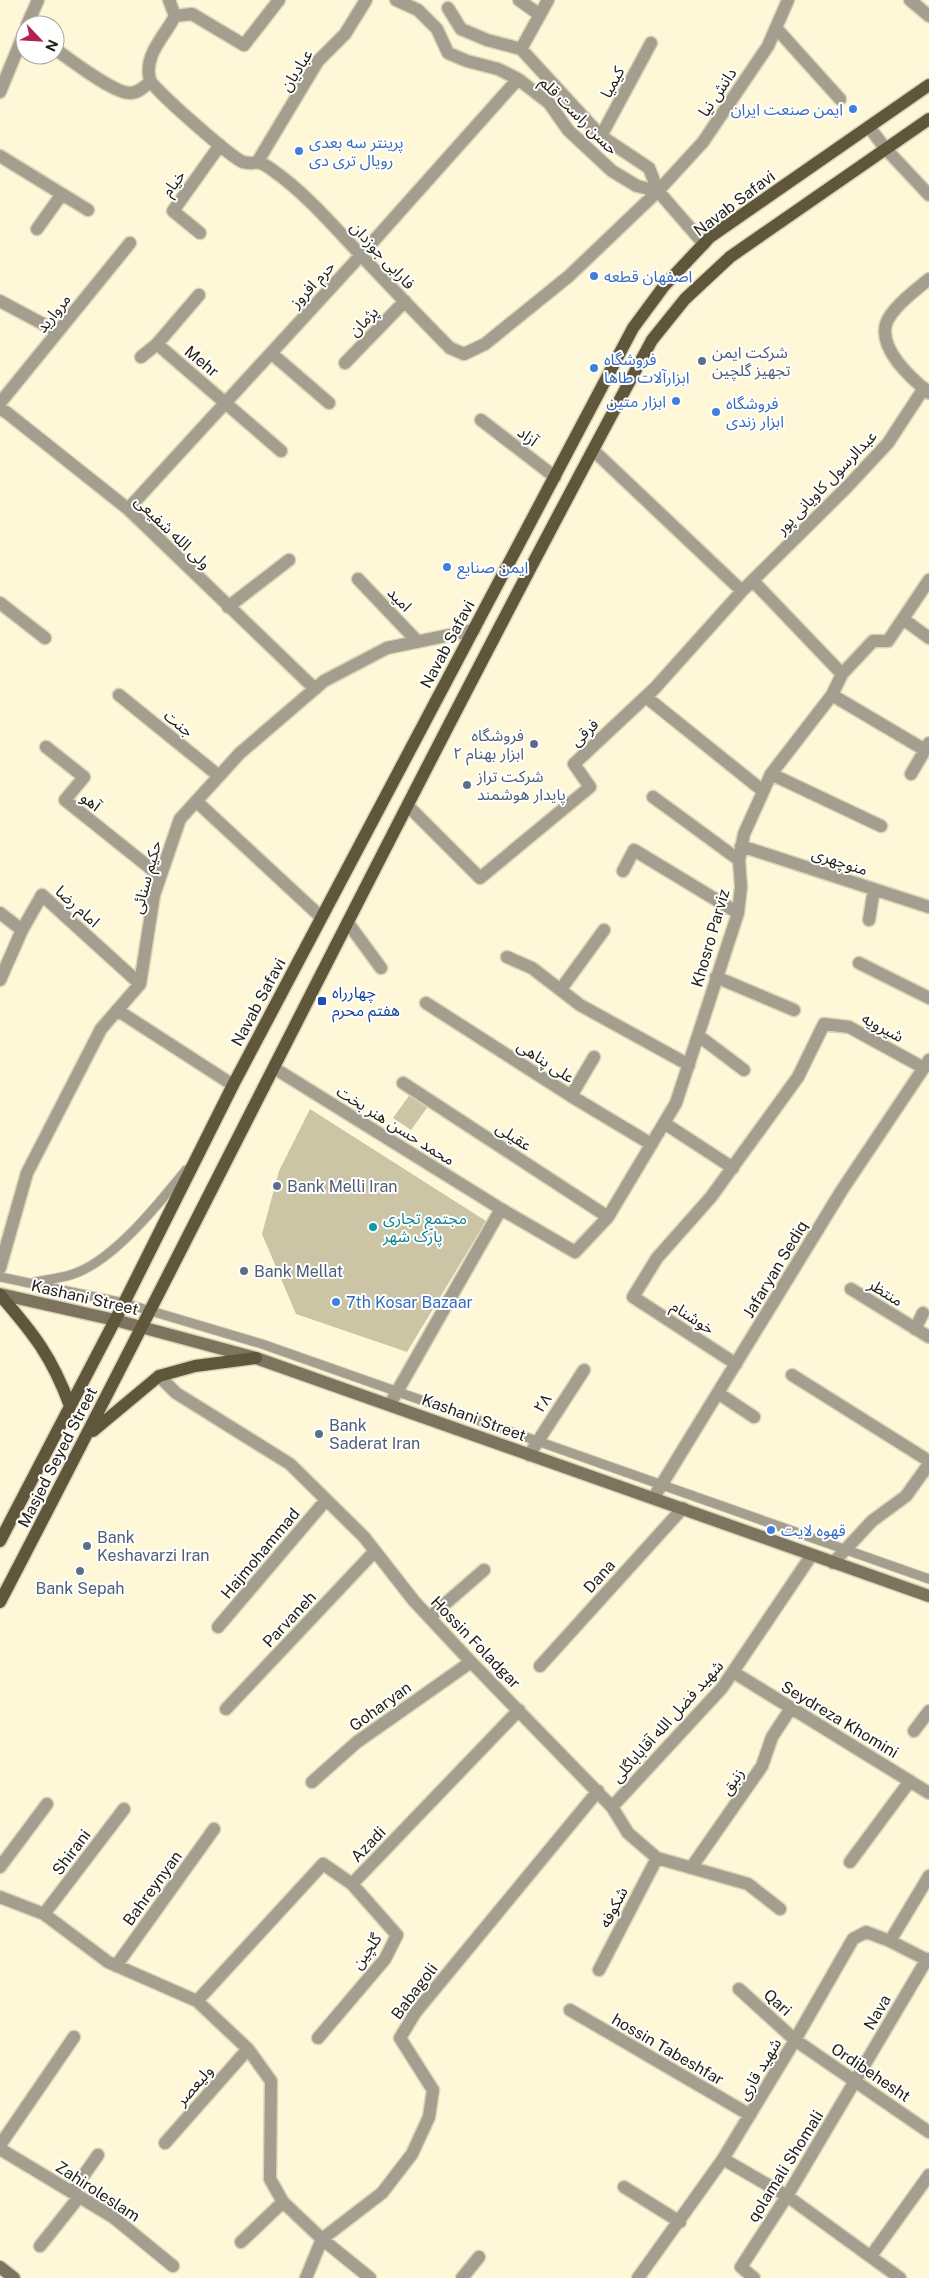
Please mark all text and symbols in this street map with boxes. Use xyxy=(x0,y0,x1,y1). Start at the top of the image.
north arrow xyxy=(15,15,65,65)
text: N xyxy=(42,37,61,54)
street label: عبادیان xyxy=(276,46,317,95)
street label: کیمیا xyxy=(596,63,629,101)
street label: دانش نیا xyxy=(694,64,741,120)
street label: حسن راست قلم xyxy=(533,72,622,161)
place label: ایمن صنعت ایران xyxy=(731,100,843,119)
marker: ایمن صنعت ایران xyxy=(847,103,859,115)
place label: پرینتر سه بعدی رویال تری دی xyxy=(309,133,404,171)
marker: پرینتر سه بعدی رویال تری دی xyxy=(293,145,305,157)
street label: خیام xyxy=(158,166,192,202)
street label: Navab Safavi xyxy=(690,167,779,240)
street label: فارابی جوزدان xyxy=(346,217,419,293)
street label: حرم افروز xyxy=(285,257,341,314)
place label: اصفهان قطعه xyxy=(604,267,692,286)
marker: اصفهان قطعه xyxy=(588,270,600,282)
street label: مروارید xyxy=(32,290,75,337)
street label: پژمان xyxy=(345,302,383,341)
street label: Mehr xyxy=(181,342,223,381)
place label: شرکت ایمن تجهیز گلچین xyxy=(712,343,791,381)
place label: فروشگاه ابزارآلات طاها xyxy=(604,350,690,387)
marker: شرکت ایمن تجهیز گلچین xyxy=(696,355,708,367)
marker: فروشگاه ابزارآلات طاها xyxy=(588,362,600,374)
place label: ابزار متین xyxy=(606,392,666,411)
place label: فروشگاه ابزار زندی xyxy=(726,394,784,431)
marker: ابزار متین xyxy=(670,395,682,407)
marker: فروشگاه ابزار زندی xyxy=(710,406,722,418)
street label: آزاد xyxy=(514,423,543,451)
street label: عبدالرسول کاویانی پور xyxy=(771,426,882,540)
street label: ولی الله شفیعی xyxy=(131,492,214,573)
place label: ایمن صنایع xyxy=(457,558,528,580)
marker: ایمن صنایع xyxy=(441,561,453,573)
street label: امید xyxy=(384,583,416,616)
street label: Navab Safavi xyxy=(416,597,479,691)
street label: جنت xyxy=(160,706,197,741)
street label: فرقی xyxy=(566,715,602,750)
place label: فروشگاه ابزار بهنام ۲ xyxy=(453,726,524,766)
marker: فروشگاه ابزار بهنام ۲ xyxy=(528,738,540,750)
place label: شرکت تراز پایدار هوشمند xyxy=(476,767,566,805)
marker: شرکت تراز پایدار هوشمند xyxy=(461,779,473,791)
street label: آهو xyxy=(77,788,106,816)
street label: حکیم سنائی xyxy=(128,838,168,917)
street label: منوچهری xyxy=(809,844,870,880)
street label: امام رضا xyxy=(50,882,104,933)
street label: Khosro Parviz xyxy=(687,887,734,989)
street label: Navab Safavi xyxy=(227,955,290,1049)
place label: چهارراه هفتم محرم xyxy=(332,983,400,1023)
marker: چهارراه هفتم محرم xyxy=(316,995,328,1007)
street label: شیرویه xyxy=(859,1009,907,1046)
street label: علی پناهی xyxy=(513,1036,578,1088)
street label: محمد حسن هنر بخت xyxy=(333,1081,458,1169)
street label: عقیلی xyxy=(492,1118,535,1155)
place label: Bank Melli Iran xyxy=(287,1177,398,1196)
marker: Bank Melli Iran xyxy=(271,1180,283,1192)
place label: مجتمع تجاری پارک شهر xyxy=(382,1209,467,1247)
street label: Jafaryan Sediq xyxy=(739,1217,812,1321)
marker: مجتمع تجاری پارک شهر xyxy=(367,1221,379,1233)
place label: Bank Mellat xyxy=(254,1262,343,1281)
marker: Bank Mellat xyxy=(238,1265,250,1277)
street label: منتظر xyxy=(864,1274,907,1310)
street label: Kashani Street xyxy=(29,1276,140,1319)
place label: 7th Kosar Bazaar xyxy=(346,1293,473,1312)
marker: 7th Kosar Bazaar xyxy=(330,1296,342,1308)
street label: خوشنام xyxy=(666,1297,718,1341)
street label: Masjed Seyed Street xyxy=(14,1384,101,1531)
street label: Kashani Street xyxy=(419,1390,529,1445)
street label: ۲۸ xyxy=(529,1390,555,1416)
place label: Bank Saderat Iran xyxy=(329,1416,420,1453)
marker: Bank Saderat Iran xyxy=(313,1428,325,1440)
street label: Hajmohammad xyxy=(217,1504,304,1602)
place label: قهوه لایت xyxy=(781,1521,846,1540)
marker: قهوه لایت xyxy=(765,1524,777,1536)
place label: Bank Keshavarzi Iran xyxy=(97,1528,210,1565)
marker: Bank Keshavarzi Iran xyxy=(81,1540,93,1552)
street label: Dana xyxy=(580,1556,619,1597)
marker: Bank Sepah xyxy=(74,1565,86,1577)
place label: Bank Sepah xyxy=(36,1579,124,1598)
street label: Parvaneh xyxy=(259,1587,320,1651)
street label: Hossin Foladgar xyxy=(427,1592,524,1692)
street label: شهید فضل الله آقاباباگلی xyxy=(607,1656,727,1786)
street label: Seydreza Khomini xyxy=(778,1677,902,1762)
street label: Goharyan xyxy=(346,1678,415,1735)
street label: زنبق xyxy=(717,1764,749,1799)
street label: Azadi xyxy=(347,1823,390,1866)
street label: Shirani xyxy=(48,1826,95,1879)
street label: Bahreynyan xyxy=(119,1847,186,1929)
street label: شکوفه xyxy=(595,1884,632,1931)
street label: گلچین xyxy=(347,1929,387,1973)
street label: Babagoli xyxy=(387,1959,442,2023)
street label: Qari xyxy=(760,1985,795,2020)
street label: Nava xyxy=(860,1991,895,2033)
street label: hossin Tabeshfar xyxy=(608,2010,727,2089)
street label: شهید قاری xyxy=(734,2035,785,2104)
street label: Ordibehesht xyxy=(827,2039,914,2106)
street label: ولیعصر xyxy=(171,2061,217,2110)
street label: qolamali Shomali xyxy=(743,2107,827,2226)
street label: Zahiroleslam xyxy=(52,2157,143,2226)

